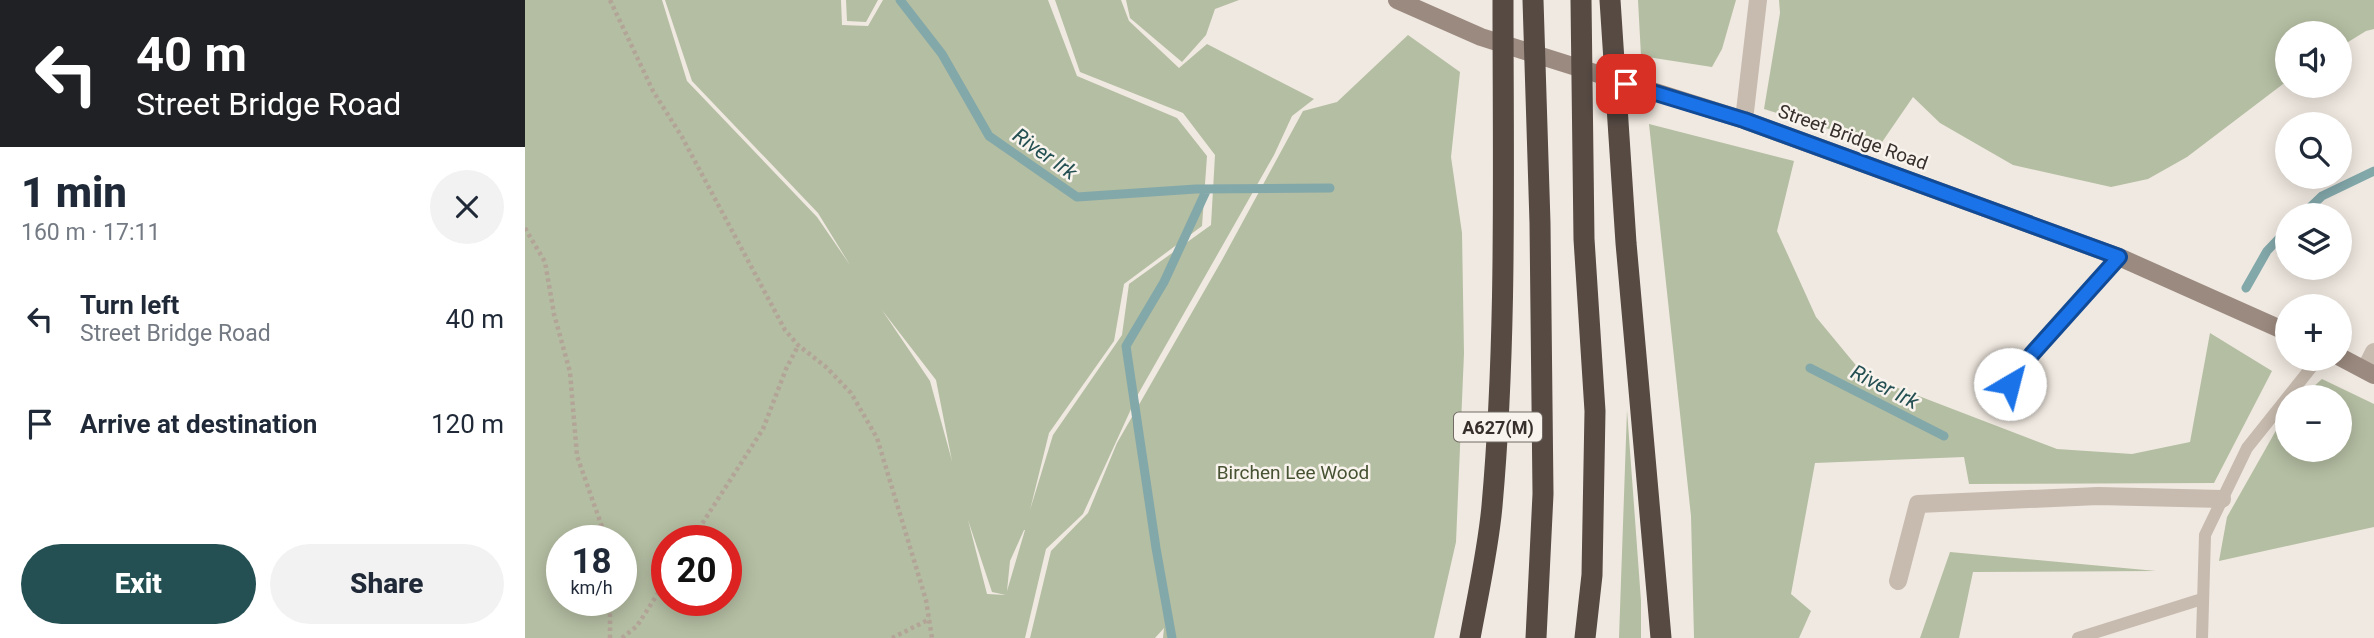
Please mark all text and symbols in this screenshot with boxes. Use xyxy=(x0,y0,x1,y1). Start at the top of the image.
map controls xyxy=(2275,21,2352,462)
button: sound xyxy=(2275,21,2352,98)
text: 40 m xyxy=(136,26,247,83)
icon: left xyxy=(21,28,112,119)
pin xyxy=(1596,54,1656,114)
icon: arrive xyxy=(1607,65,1645,103)
text: Street Bridge Road xyxy=(136,85,401,123)
street label: Street Bridge Road xyxy=(1775,99,1931,175)
button: search xyxy=(2275,112,2352,189)
water label: River Irk xyxy=(1008,123,1082,185)
text: 1 min xyxy=(21,168,127,217)
button: close xyxy=(430,170,504,244)
button: layers xyxy=(2275,203,2352,280)
text: 160 m · 17:11 xyxy=(21,219,160,246)
text: Turn left xyxy=(80,290,179,320)
button: + xyxy=(2275,294,2352,371)
icon: left xyxy=(21,300,59,338)
text: 40 m xyxy=(446,304,504,334)
text: Street Bridge Road xyxy=(80,320,271,347)
position arrow xyxy=(1973,347,2047,421)
water label: River Irk xyxy=(1847,360,1924,415)
button: − xyxy=(2275,385,2352,462)
icon: arrive xyxy=(21,405,59,443)
text: Arrive at destination xyxy=(80,409,317,439)
text: 120 m xyxy=(431,409,504,439)
road number: A627(M) xyxy=(1454,412,1542,442)
park label: Birchen Lee Wood xyxy=(1217,461,1369,484)
speed limit sign: 20 xyxy=(651,525,742,616)
text: 18 xyxy=(571,541,612,582)
button: Exit xyxy=(21,544,256,624)
button: Share xyxy=(270,544,504,624)
text: km/h xyxy=(570,577,613,598)

